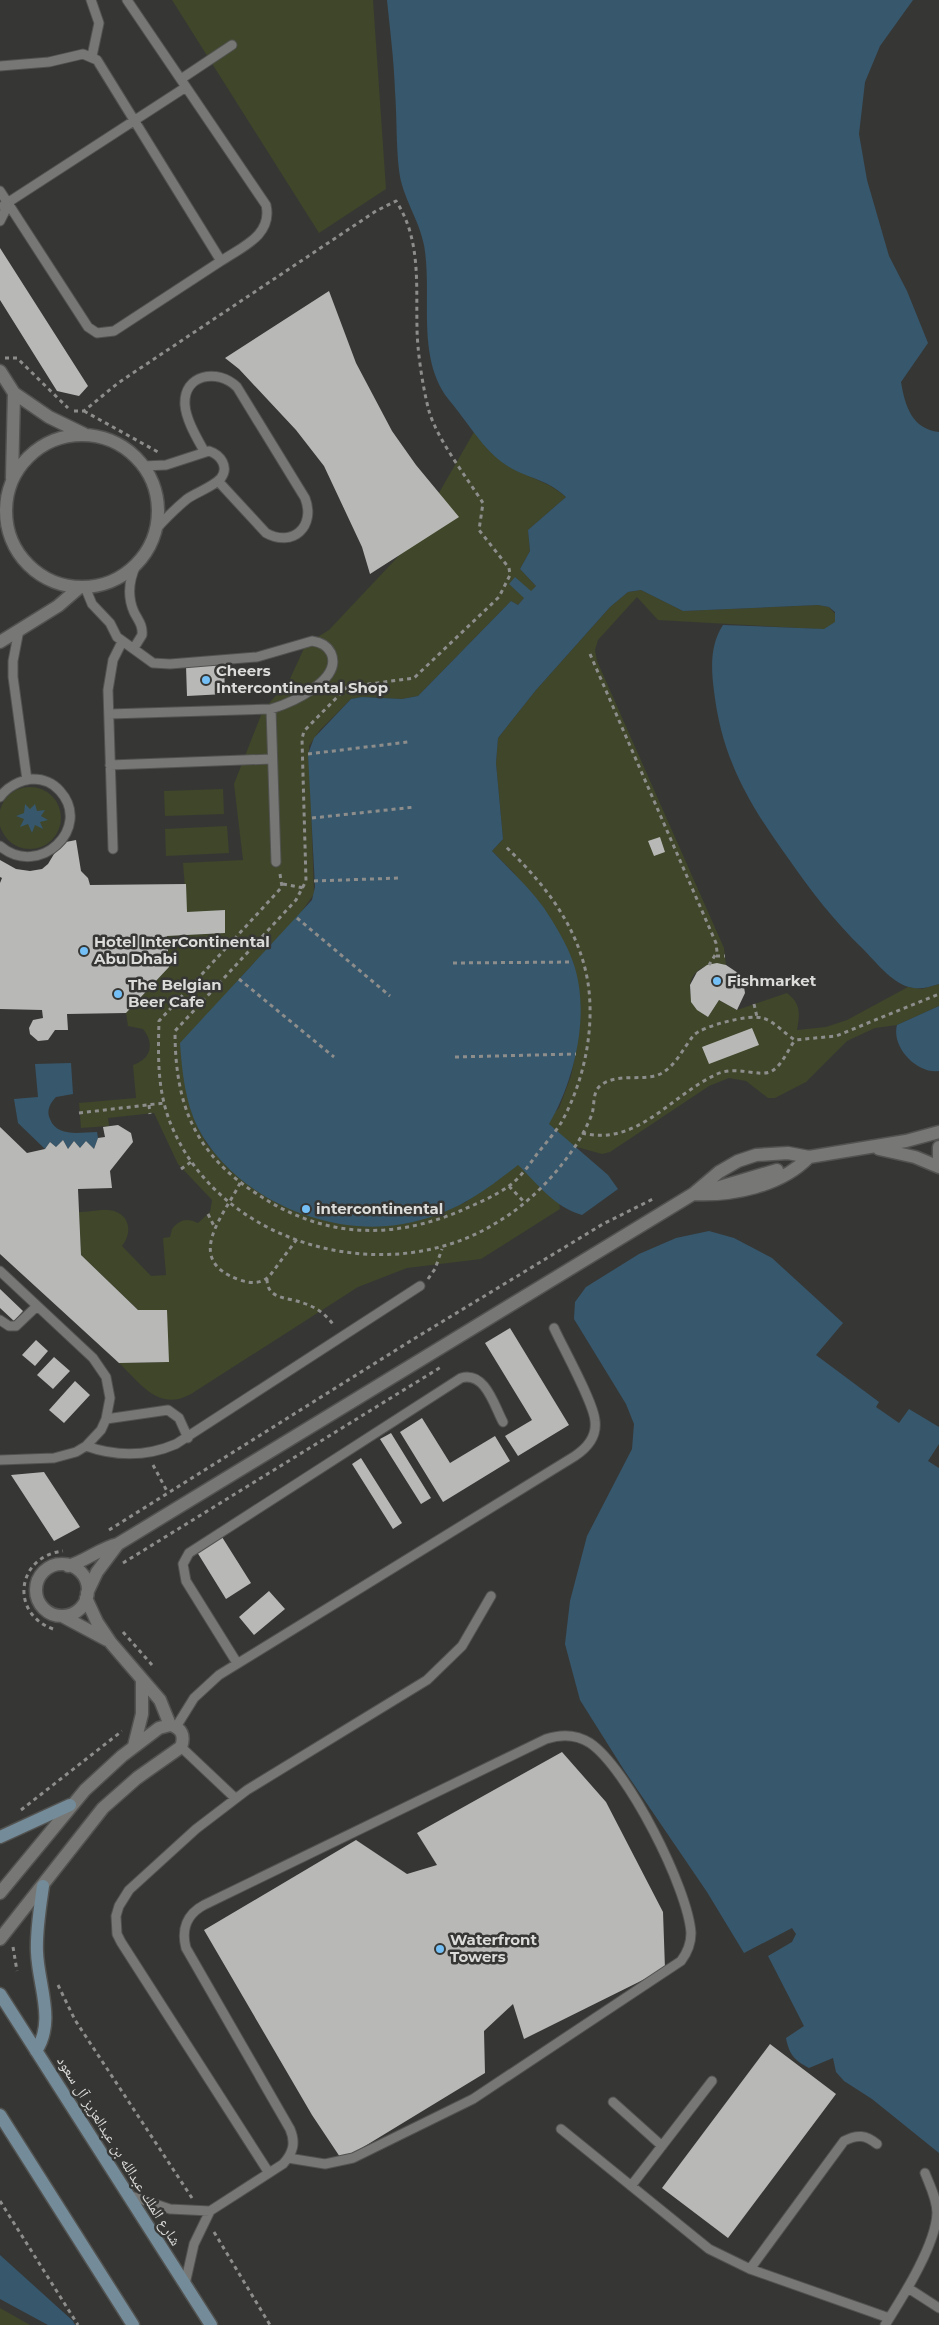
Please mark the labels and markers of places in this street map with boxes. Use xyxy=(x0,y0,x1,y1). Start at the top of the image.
place label: Cheers Intercontinental Shop xyxy=(216,661,388,697)
marker: Cheers Intercontinental Shop xyxy=(200,674,212,686)
place label: Hotel InterContinental Abu Dhabi xyxy=(93,932,270,968)
marker: Hotel InterContinental Abu Dhabi xyxy=(78,945,90,957)
place label: Fishmarket xyxy=(727,971,817,990)
place label: The Belgian Beer Cafe xyxy=(128,975,222,1011)
marker: Fishmarket xyxy=(711,975,723,987)
marker: The Belgian Beer Cafe xyxy=(112,988,124,1000)
place label: intercontinental xyxy=(316,1199,443,1218)
marker: intercontinental xyxy=(300,1203,312,1215)
place label: Waterfront Towers xyxy=(450,1930,537,1966)
marker: Waterfront Towers xyxy=(434,1943,446,1955)

